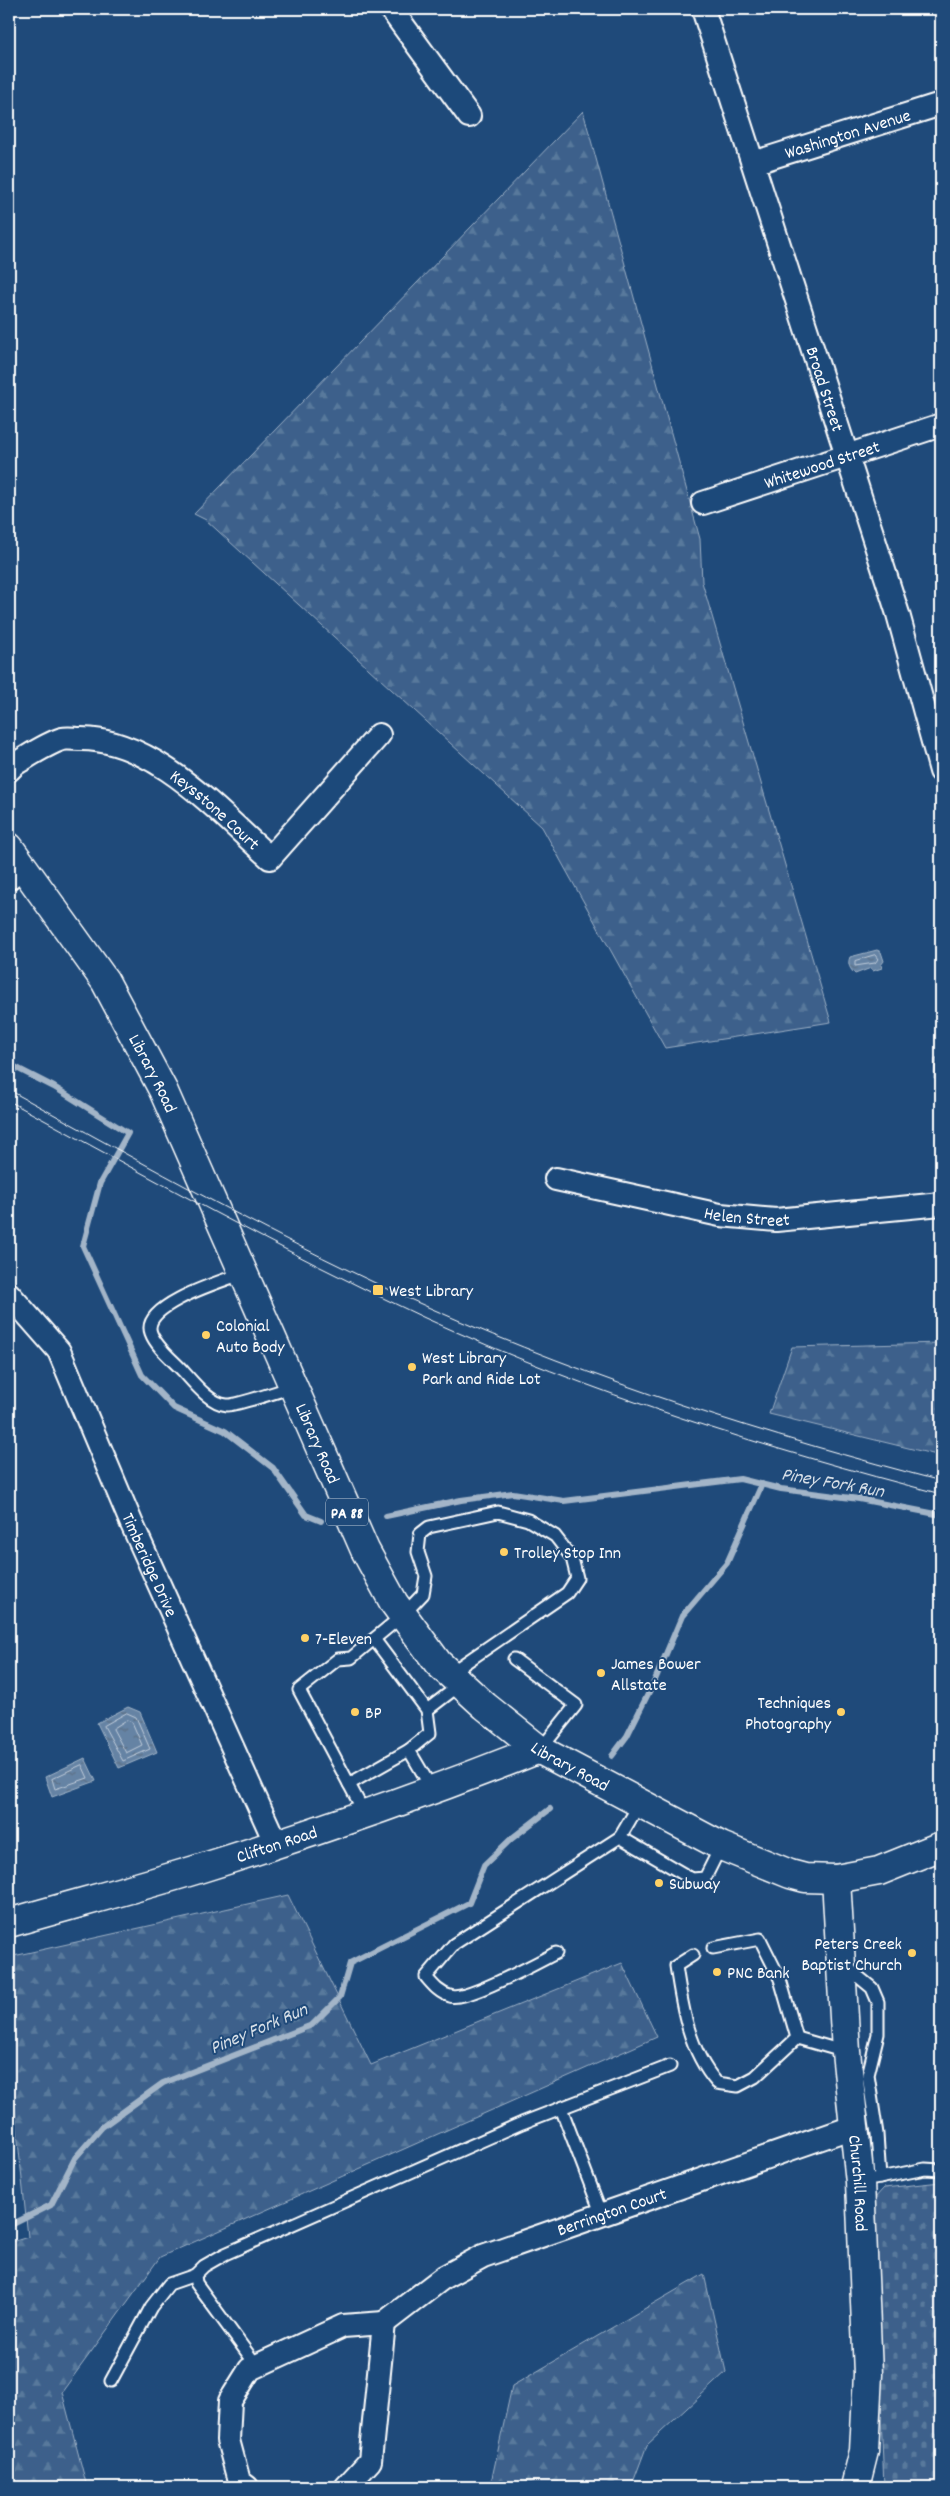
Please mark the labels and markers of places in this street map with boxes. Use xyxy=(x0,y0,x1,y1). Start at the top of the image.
place label: West Library xyxy=(389,1280,474,1305)
marker: West Library xyxy=(371,1283,385,1297)
place label: Colonial Auto Body xyxy=(216,1315,285,1361)
marker: Colonial Auto Body xyxy=(200,1329,212,1341)
place label: West Library Park and Ride Lot xyxy=(422,1347,541,1393)
marker: West Library Park and Ride Lot xyxy=(406,1361,418,1373)
place label: Trolley Stop Inn xyxy=(514,1542,621,1567)
marker: Trolley Stop Inn xyxy=(498,1546,510,1558)
place label: 7-Eleven xyxy=(315,1628,372,1653)
marker: 7-Eleven xyxy=(299,1632,311,1644)
place label: James Bower Allstate xyxy=(611,1653,701,1699)
marker: James Bower Allstate xyxy=(595,1667,607,1679)
place label: Techniques Photography xyxy=(745,1692,832,1738)
place label: BP xyxy=(365,1702,382,1727)
marker: BP xyxy=(349,1706,361,1718)
marker: Techniques Photography xyxy=(835,1706,847,1718)
place label: Subway xyxy=(669,1873,721,1898)
marker: Subway xyxy=(653,1877,665,1889)
place label: Peters Creek Baptist Church xyxy=(801,1933,902,1979)
marker: Peters Creek Baptist Church xyxy=(906,1947,918,1959)
place label: PNC Bank xyxy=(727,1962,790,1987)
marker: PNC Bank xyxy=(711,1966,723,1978)

